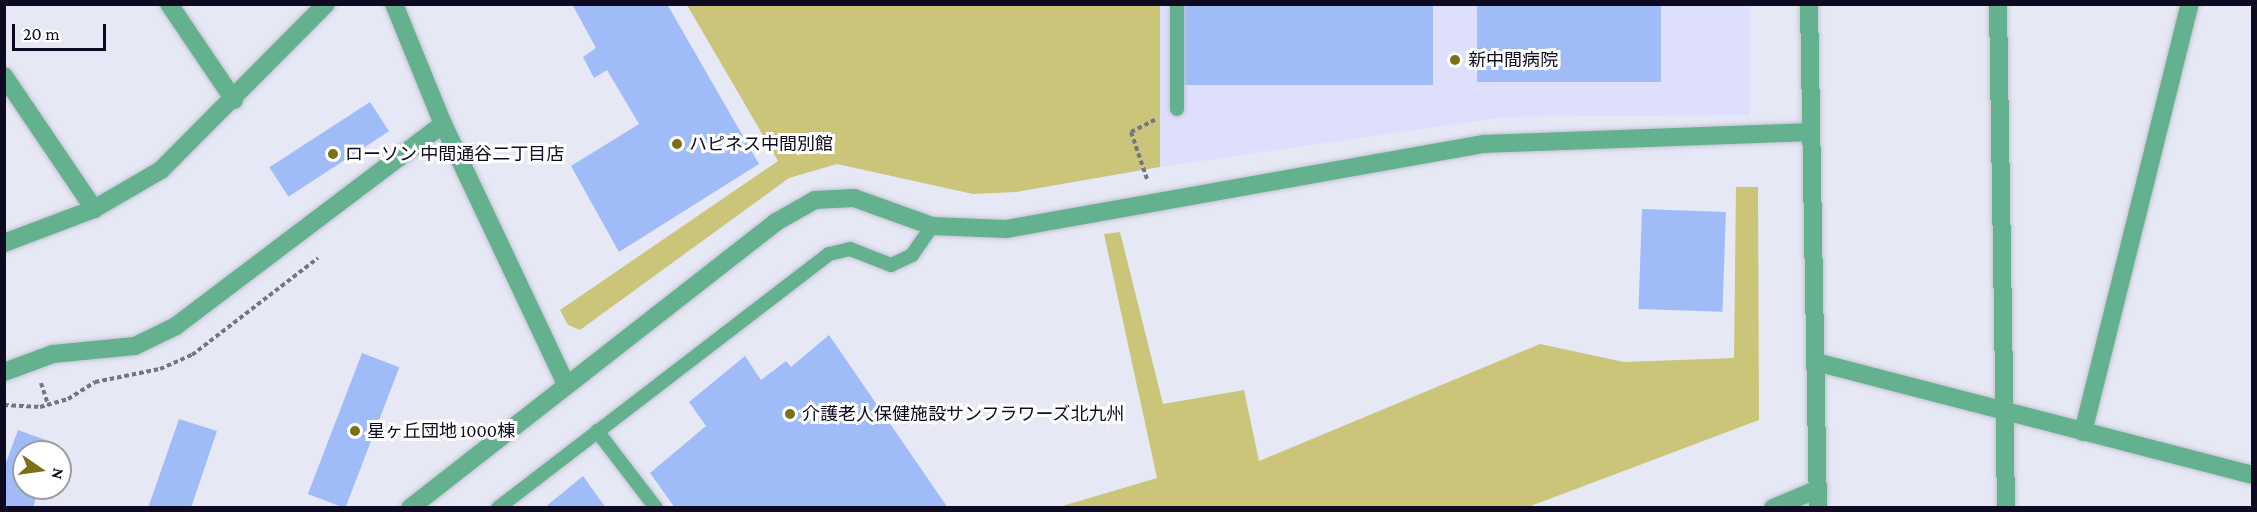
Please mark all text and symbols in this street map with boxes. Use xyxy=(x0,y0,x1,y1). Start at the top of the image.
scale bar xyxy=(15,12,110,50)
text: 20 m xyxy=(23,24,60,44)
place label: 新中間病院 xyxy=(1468,49,1558,71)
marker: 新中間病院 xyxy=(1446,51,1464,69)
place label: ハピネス中間別館 xyxy=(689,133,833,155)
marker: ハピネス中間別館 xyxy=(670,137,684,151)
place label: ローソン 中間通谷二丁目店 xyxy=(345,143,564,165)
marker: ローソン 中間通谷二丁目店 xyxy=(326,147,340,161)
place label: 介護老人保健施設サンフラワーズ北九州 xyxy=(802,403,1126,425)
marker: 介護老人保健施設サンフラワーズ北九州 xyxy=(783,407,797,421)
place label: 星ヶ丘団地 1000棟 xyxy=(367,420,515,442)
marker: 星ヶ丘団地 1000棟 xyxy=(348,424,362,438)
north arrow xyxy=(12,440,72,500)
text: N xyxy=(49,466,68,481)

